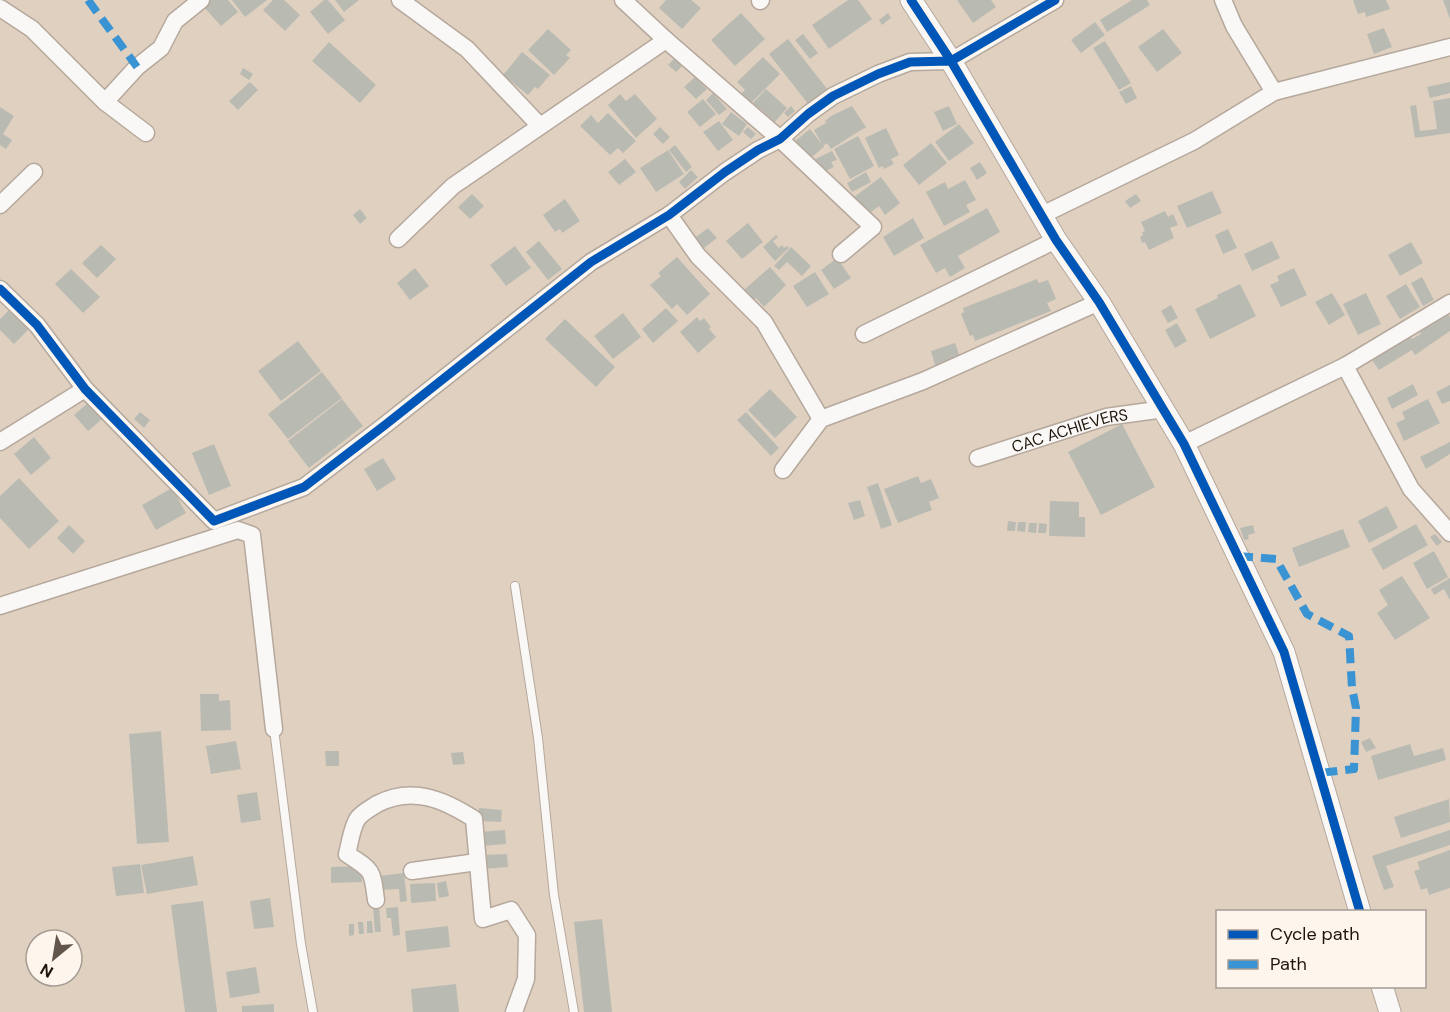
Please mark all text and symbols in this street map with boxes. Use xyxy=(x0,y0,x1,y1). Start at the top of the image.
street label: CAC ACHIEVERS xyxy=(1009,404,1129,458)
legend xyxy=(1216,910,1426,988)
text: Cycle path xyxy=(1270,922,1360,946)
north arrow xyxy=(24,928,84,988)
text: Path xyxy=(1270,952,1307,976)
text: N xyxy=(36,959,57,983)

